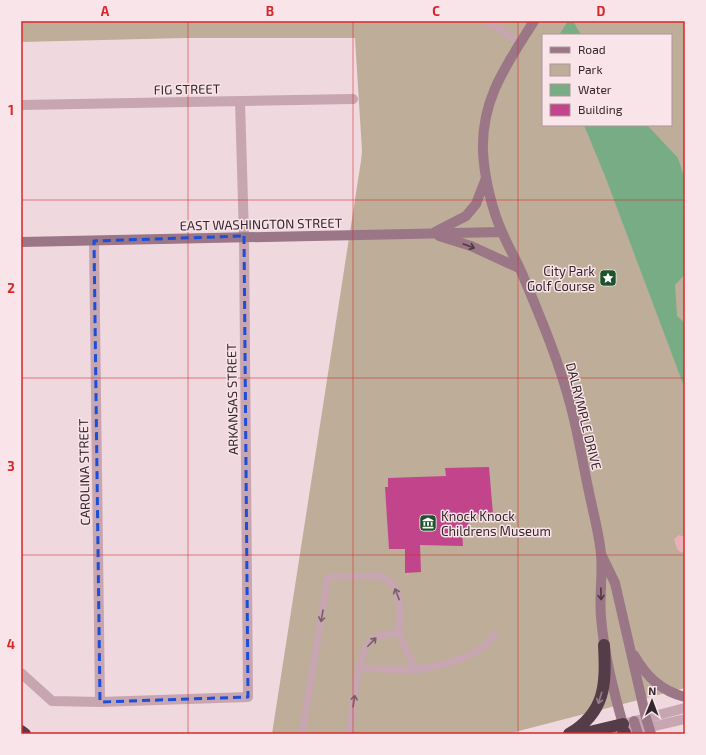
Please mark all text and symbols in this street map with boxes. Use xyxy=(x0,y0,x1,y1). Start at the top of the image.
text: A xyxy=(101,3,110,19)
text: B xyxy=(266,3,274,19)
text: C xyxy=(432,3,440,19)
text: D xyxy=(597,3,606,19)
legend xyxy=(542,34,672,126)
text: Road xyxy=(578,42,606,56)
text: Park xyxy=(578,62,603,76)
street label: FIG STREET xyxy=(154,80,221,98)
text: Water xyxy=(578,82,612,96)
text: 1 xyxy=(8,102,14,118)
text: Building xyxy=(578,102,623,116)
street label: EAST WASHINGTON STREET xyxy=(180,215,343,233)
one-way arrow xyxy=(462,243,475,250)
place label: City Park Golf Course xyxy=(527,263,595,294)
place icon: City Park Golf Course xyxy=(598,268,618,288)
text: 2 xyxy=(7,280,15,296)
street label: ARKANSAS STREET xyxy=(223,343,241,455)
street label: DALRYMPLE DRIVE xyxy=(563,361,605,471)
street label: CAROLINA STREET xyxy=(75,418,93,526)
text: 3 xyxy=(7,458,15,474)
place label: Knock Knock Childrens Museum xyxy=(441,508,551,539)
museum icon: Knock Knock Childrens Museum xyxy=(418,513,438,533)
one-way arrow xyxy=(597,587,605,600)
one-way arrow xyxy=(393,589,401,601)
one-way arrow xyxy=(318,609,326,622)
text: 4 xyxy=(7,636,15,652)
one-way arrow xyxy=(367,637,376,647)
north arrow xyxy=(632,681,672,721)
text: N xyxy=(648,684,656,697)
one-way arrow xyxy=(596,691,604,704)
one-way arrow xyxy=(350,695,358,708)

